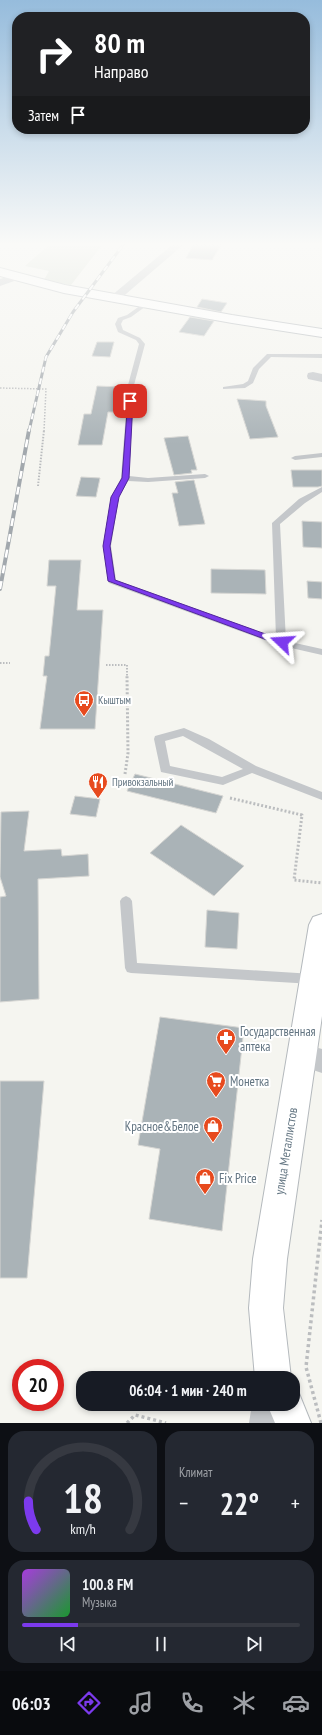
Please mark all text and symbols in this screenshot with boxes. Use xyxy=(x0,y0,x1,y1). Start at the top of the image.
text: 80 m xyxy=(94,24,145,61)
icon: right xyxy=(28,28,80,80)
text: Направо xyxy=(94,60,149,83)
icon: arrive xyxy=(67,104,89,126)
text: Затем xyxy=(28,106,59,125)
pin xyxy=(113,384,147,418)
icon: arrive xyxy=(119,390,141,412)
position arrow xyxy=(261,621,303,663)
bus stop icon: Кыштым xyxy=(73,689,95,717)
place label: Кыштым xyxy=(98,693,131,707)
restaurant icon: Привокзальный xyxy=(87,771,109,799)
place label: Привокзальный xyxy=(112,775,173,789)
place label: Государственная аптека xyxy=(240,1023,316,1055)
pharmacy icon: Государственная аптека xyxy=(215,1027,237,1055)
supermarket icon: Монетка xyxy=(205,1070,227,1098)
place label: Монетка xyxy=(230,1073,269,1090)
street label: улица Металлистов xyxy=(271,1106,301,1196)
shop icon: Красное&Белое xyxy=(202,1115,224,1143)
place label: Красное&Белое xyxy=(125,1118,199,1135)
shop icon: Fix Price xyxy=(194,1167,216,1195)
place label: Fix Price xyxy=(219,1170,257,1187)
speed limit sign: 20 xyxy=(12,1359,64,1411)
text: 06:04 · 1 мин · 240 m xyxy=(129,1381,247,1400)
text: Климат xyxy=(179,1464,212,1481)
text: 18 xyxy=(63,1470,102,1523)
text: 22° xyxy=(220,1484,259,1523)
text: − xyxy=(179,1489,188,1517)
text: + xyxy=(291,1489,300,1517)
text: km/h xyxy=(70,1518,95,1537)
text: 100.8 FM xyxy=(82,1575,133,1594)
text: Музыка xyxy=(82,1594,117,1611)
icon: previous xyxy=(57,1633,79,1655)
icon: pause xyxy=(150,1633,172,1655)
icon: next xyxy=(243,1633,265,1655)
icon: directions xyxy=(75,1689,103,1717)
icon: music xyxy=(127,1689,155,1717)
icon: phone xyxy=(178,1689,206,1717)
icon: climate xyxy=(230,1689,258,1717)
icon: car xyxy=(282,1689,310,1717)
text: 06:03 xyxy=(12,1692,51,1715)

